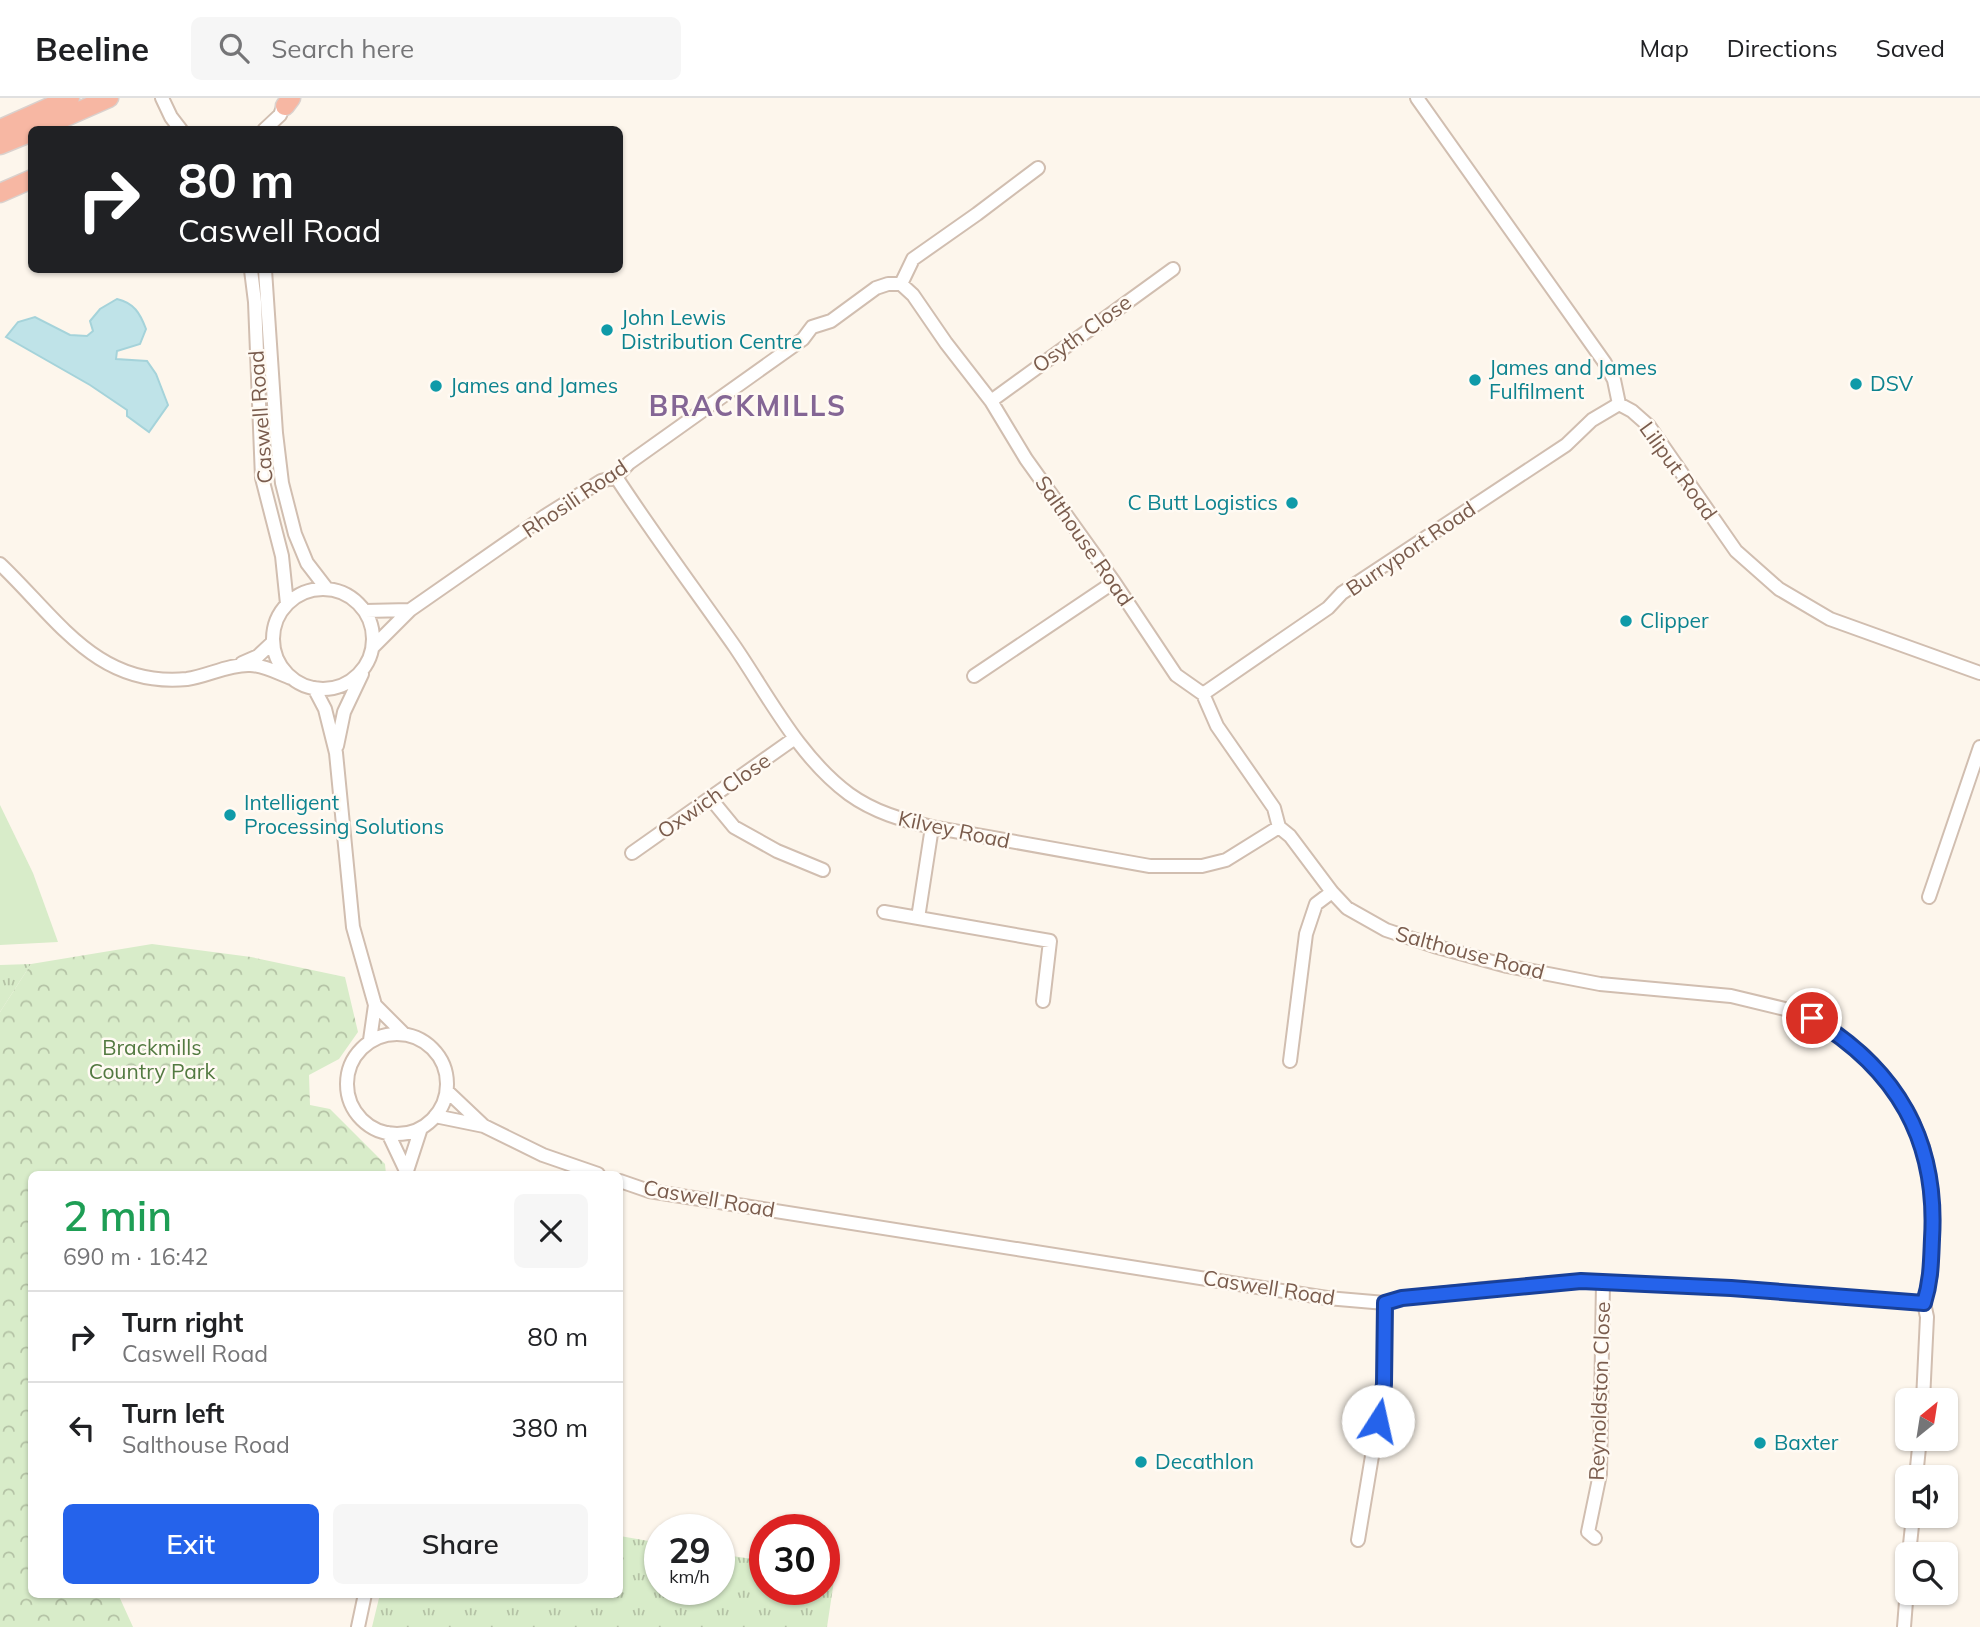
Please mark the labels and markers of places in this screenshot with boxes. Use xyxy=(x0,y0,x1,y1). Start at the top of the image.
place label: John Lewis Distribution Centre xyxy=(621,304,802,354)
marker: John Lewis Distribution Centre xyxy=(599,322,615,338)
place label: James and James Fulfilment xyxy=(1489,354,1657,404)
place label: DSV xyxy=(1870,370,1914,396)
place label: James and James xyxy=(450,372,618,398)
marker: James and James Fulfilment xyxy=(1467,372,1483,388)
marker: DSV xyxy=(1848,376,1864,392)
marker: James and James xyxy=(428,378,444,394)
place label: C Butt Logistics xyxy=(1127,489,1278,515)
marker: C Butt Logistics xyxy=(1284,495,1300,511)
place label: Clipper xyxy=(1640,607,1709,633)
marker: Clipper xyxy=(1618,613,1634,629)
place label: Intelligent Processing Solutions xyxy=(244,789,444,839)
marker: Intelligent Processing Solutions xyxy=(222,807,238,823)
pin xyxy=(1782,988,1842,1048)
place label: Baxter xyxy=(1774,1429,1839,1455)
marker: Baxter xyxy=(1752,1435,1768,1451)
place label: Decathlon xyxy=(1155,1448,1254,1474)
marker: Decathlon xyxy=(1133,1454,1149,1470)

